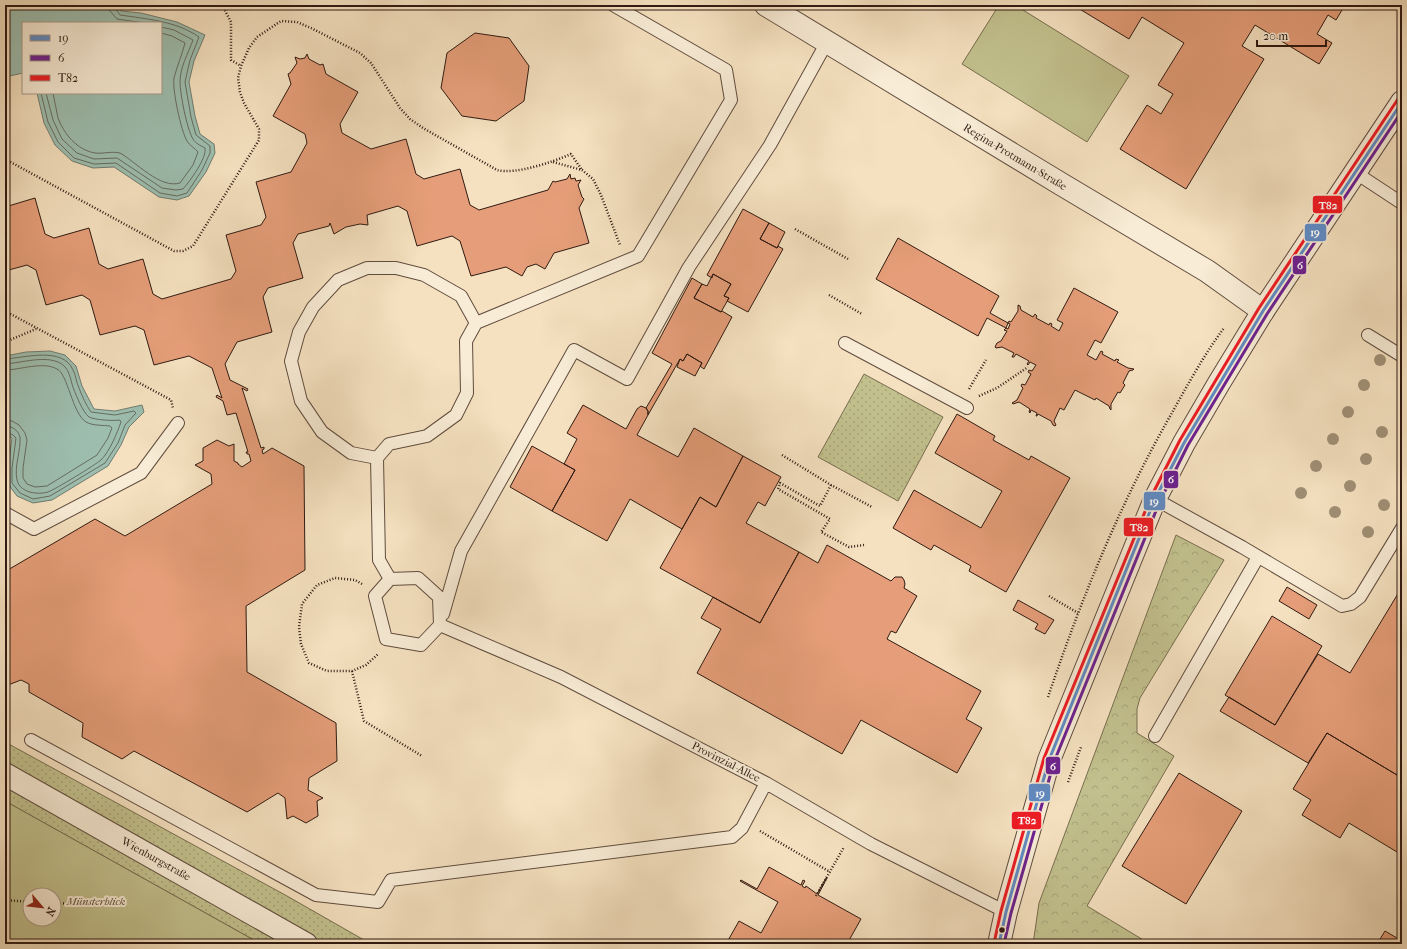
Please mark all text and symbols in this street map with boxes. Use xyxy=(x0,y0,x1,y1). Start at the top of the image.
legend xyxy=(22,22,162,94)
scale bar xyxy=(1257,22,1326,48)
text: 20 m xyxy=(1263,29,1288,43)
text: 19 xyxy=(58,31,69,45)
text: 6 xyxy=(58,51,65,65)
text: T82 xyxy=(58,71,78,85)
street label: Regina-Protmann-Straße xyxy=(961,121,1069,193)
line badge: T82 xyxy=(1312,195,1343,214)
text: T82 xyxy=(1318,199,1338,212)
line badge: 19 xyxy=(1304,223,1327,242)
text: 19 xyxy=(1310,226,1320,239)
line badge: 6 xyxy=(1292,255,1307,275)
text: 6 xyxy=(1297,259,1304,272)
line badge: 6 xyxy=(1163,470,1179,489)
text: 6 xyxy=(1168,473,1175,486)
line badge: 19 xyxy=(1143,491,1166,511)
text: 19 xyxy=(1149,495,1159,508)
line badge: T82 xyxy=(1123,517,1154,537)
text: T82 xyxy=(1129,521,1149,534)
street label: Provinzial-Allee xyxy=(690,739,763,785)
line badge: 6 xyxy=(1045,756,1061,775)
text: 6 xyxy=(1050,760,1057,773)
line badge: 19 xyxy=(1028,783,1051,802)
text: 19 xyxy=(1035,787,1045,800)
line badge: T82 xyxy=(1011,811,1042,830)
text: T82 xyxy=(1017,814,1037,827)
street label: Wienburgstraße xyxy=(118,834,193,884)
north arrow xyxy=(22,887,62,927)
park label: Münsterblick xyxy=(66,895,126,908)
text: N xyxy=(42,905,58,919)
unlabelled marker xyxy=(997,925,1007,935)

